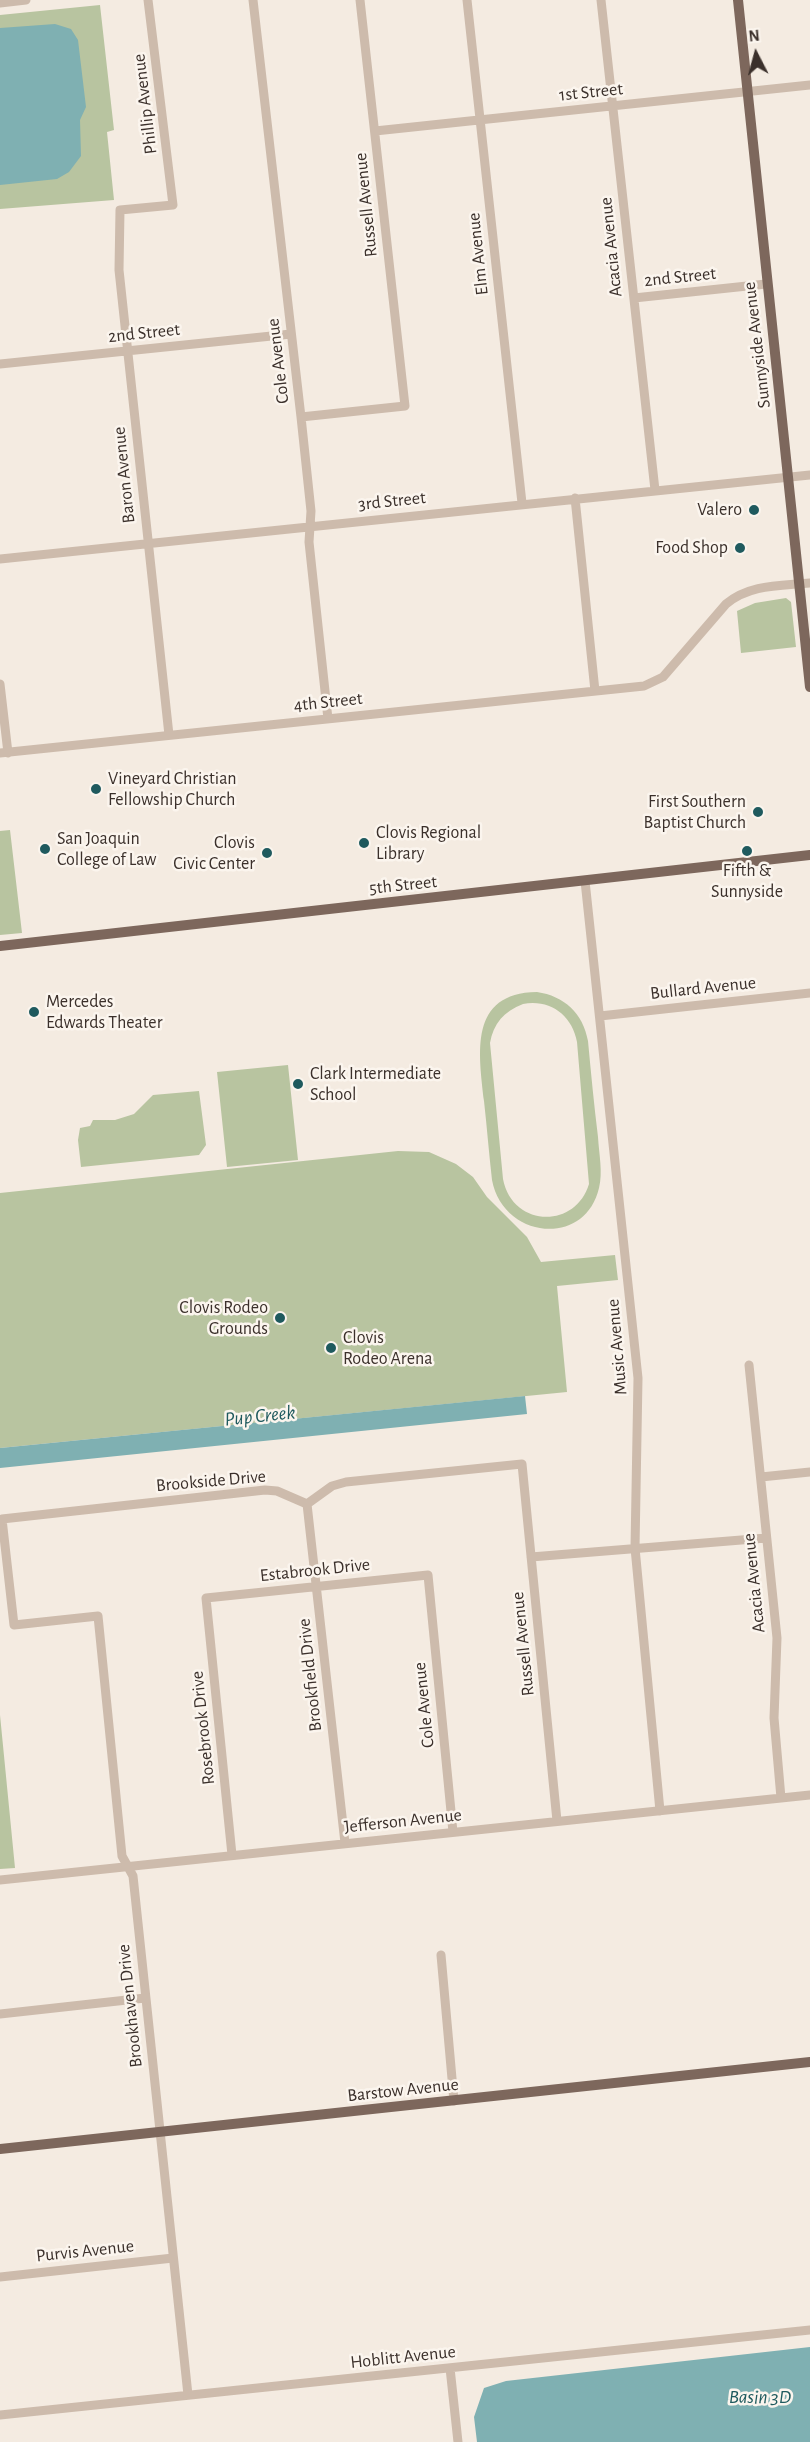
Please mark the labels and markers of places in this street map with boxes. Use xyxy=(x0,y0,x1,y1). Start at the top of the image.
place label: Valero xyxy=(697,499,742,521)
marker: Valero xyxy=(747,503,761,517)
place label: Food Shop xyxy=(655,537,728,559)
marker: Food Shop xyxy=(733,541,747,555)
place label: Vineyard Christian Fellowship Church xyxy=(108,768,237,810)
marker: Vineyard Christian Fellowship Church xyxy=(89,782,103,796)
place label: First Southern Baptist Church xyxy=(644,791,746,834)
marker: First Southern Baptist Church xyxy=(751,805,765,819)
place label: Clovis Regional Library xyxy=(376,822,481,864)
place label: San Joaquin College of Law xyxy=(57,828,156,870)
place label: Clovis Civic Center xyxy=(173,832,255,874)
marker: Clovis Regional Library xyxy=(357,836,371,850)
marker: San Joaquin College of Law xyxy=(38,842,52,856)
marker: Fifth & Sunnyside xyxy=(740,844,754,858)
marker: Clovis Civic Center xyxy=(260,846,274,860)
place label: Fifth & Sunnyside xyxy=(711,860,783,902)
place label: Mercedes Edwards Theater xyxy=(46,991,162,1034)
marker: Mercedes Edwards Theater xyxy=(27,1005,41,1019)
place label: Clark Intermediate School xyxy=(310,1063,441,1106)
marker: Clark Intermediate School xyxy=(291,1077,305,1091)
place label: Clovis Rodeo Grounds xyxy=(179,1297,268,1340)
marker: Clovis Rodeo Grounds xyxy=(273,1311,287,1325)
place label: Clovis Rodeo Arena xyxy=(343,1327,433,1370)
marker: Clovis Rodeo Arena xyxy=(324,1341,338,1355)

